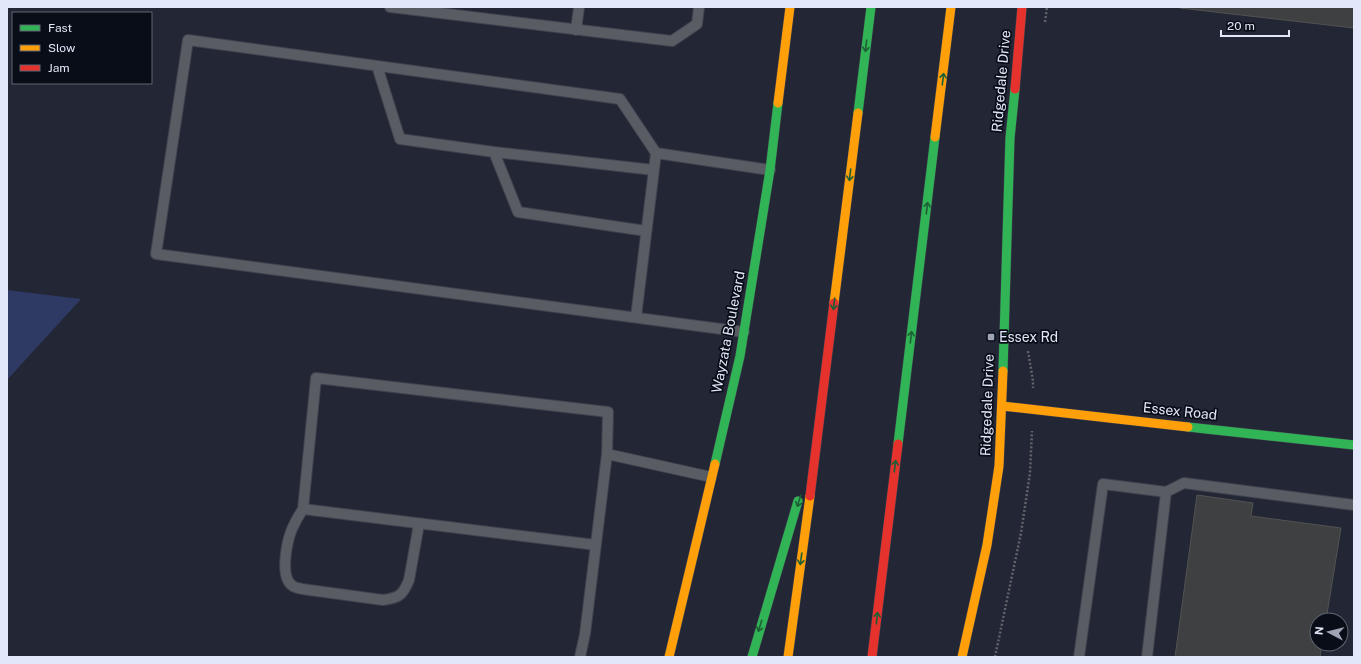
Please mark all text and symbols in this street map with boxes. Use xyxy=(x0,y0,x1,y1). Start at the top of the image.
legend xyxy=(12,12,152,84)
scale bar xyxy=(1221,12,1289,38)
text: 20 m xyxy=(1227,19,1255,33)
text: Fast xyxy=(48,21,73,35)
street label: Ridgedale Drive xyxy=(989,29,1013,133)
one-way arrow xyxy=(862,39,870,52)
text: Slow xyxy=(48,41,76,55)
text: Jam xyxy=(48,61,70,75)
one-way arrow xyxy=(939,73,946,86)
one-way arrow xyxy=(846,168,854,181)
one-way arrow xyxy=(923,202,931,215)
street label: Wayzata Boulevard xyxy=(708,270,748,394)
one-way arrow xyxy=(831,297,838,310)
place label: Essex Rd xyxy=(999,329,1058,345)
one-way arrow xyxy=(907,331,915,344)
marker: Essex Rd xyxy=(986,332,996,342)
street label: Ridgedale Drive xyxy=(977,354,997,456)
street label: Essex Road xyxy=(1142,399,1218,423)
one-way arrow xyxy=(891,460,899,473)
one-way arrow xyxy=(794,495,802,507)
one-way arrow xyxy=(797,552,805,565)
one-way arrow xyxy=(873,612,880,625)
north arrow xyxy=(1309,612,1349,652)
one-way arrow xyxy=(756,619,764,631)
text: N xyxy=(1313,626,1326,636)

